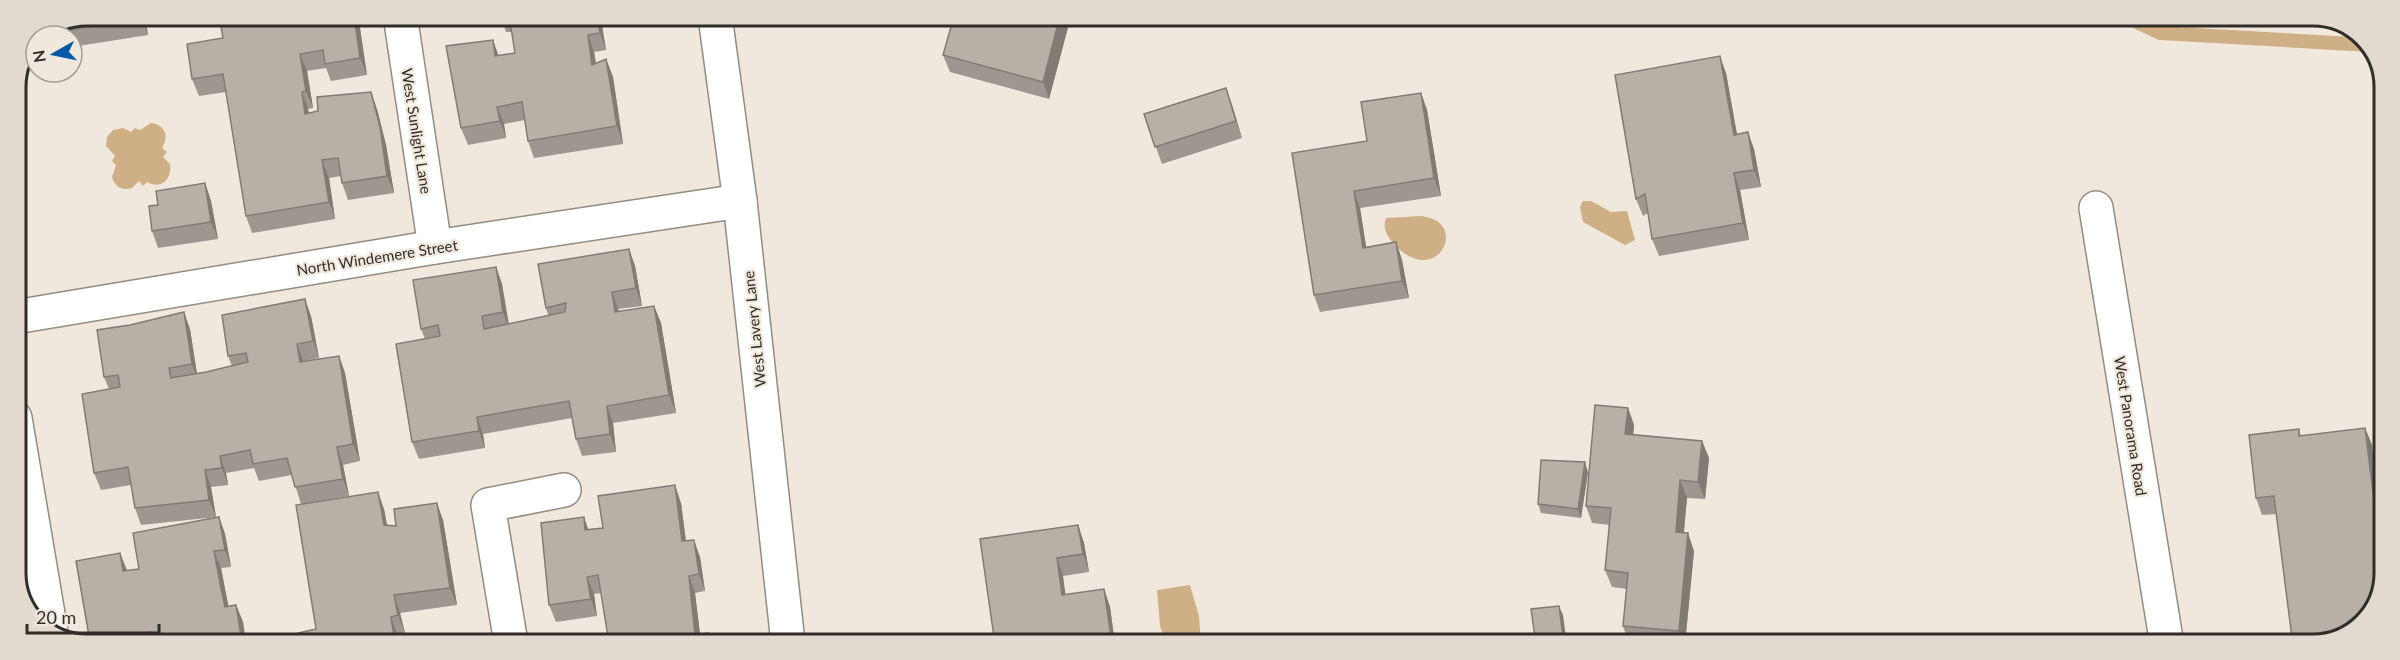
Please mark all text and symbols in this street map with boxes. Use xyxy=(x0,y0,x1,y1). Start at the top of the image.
north arrow xyxy=(24,24,84,84)
text: N xyxy=(28,49,49,64)
street label: West Sunlight Lane xyxy=(398,67,436,195)
street label: North Windemere Street xyxy=(295,235,460,279)
street label: West Lavery Lane xyxy=(739,270,769,388)
street label: West Panorama Road xyxy=(2111,355,2151,497)
scale bar xyxy=(27,597,159,635)
text: 20 m xyxy=(36,606,76,628)

